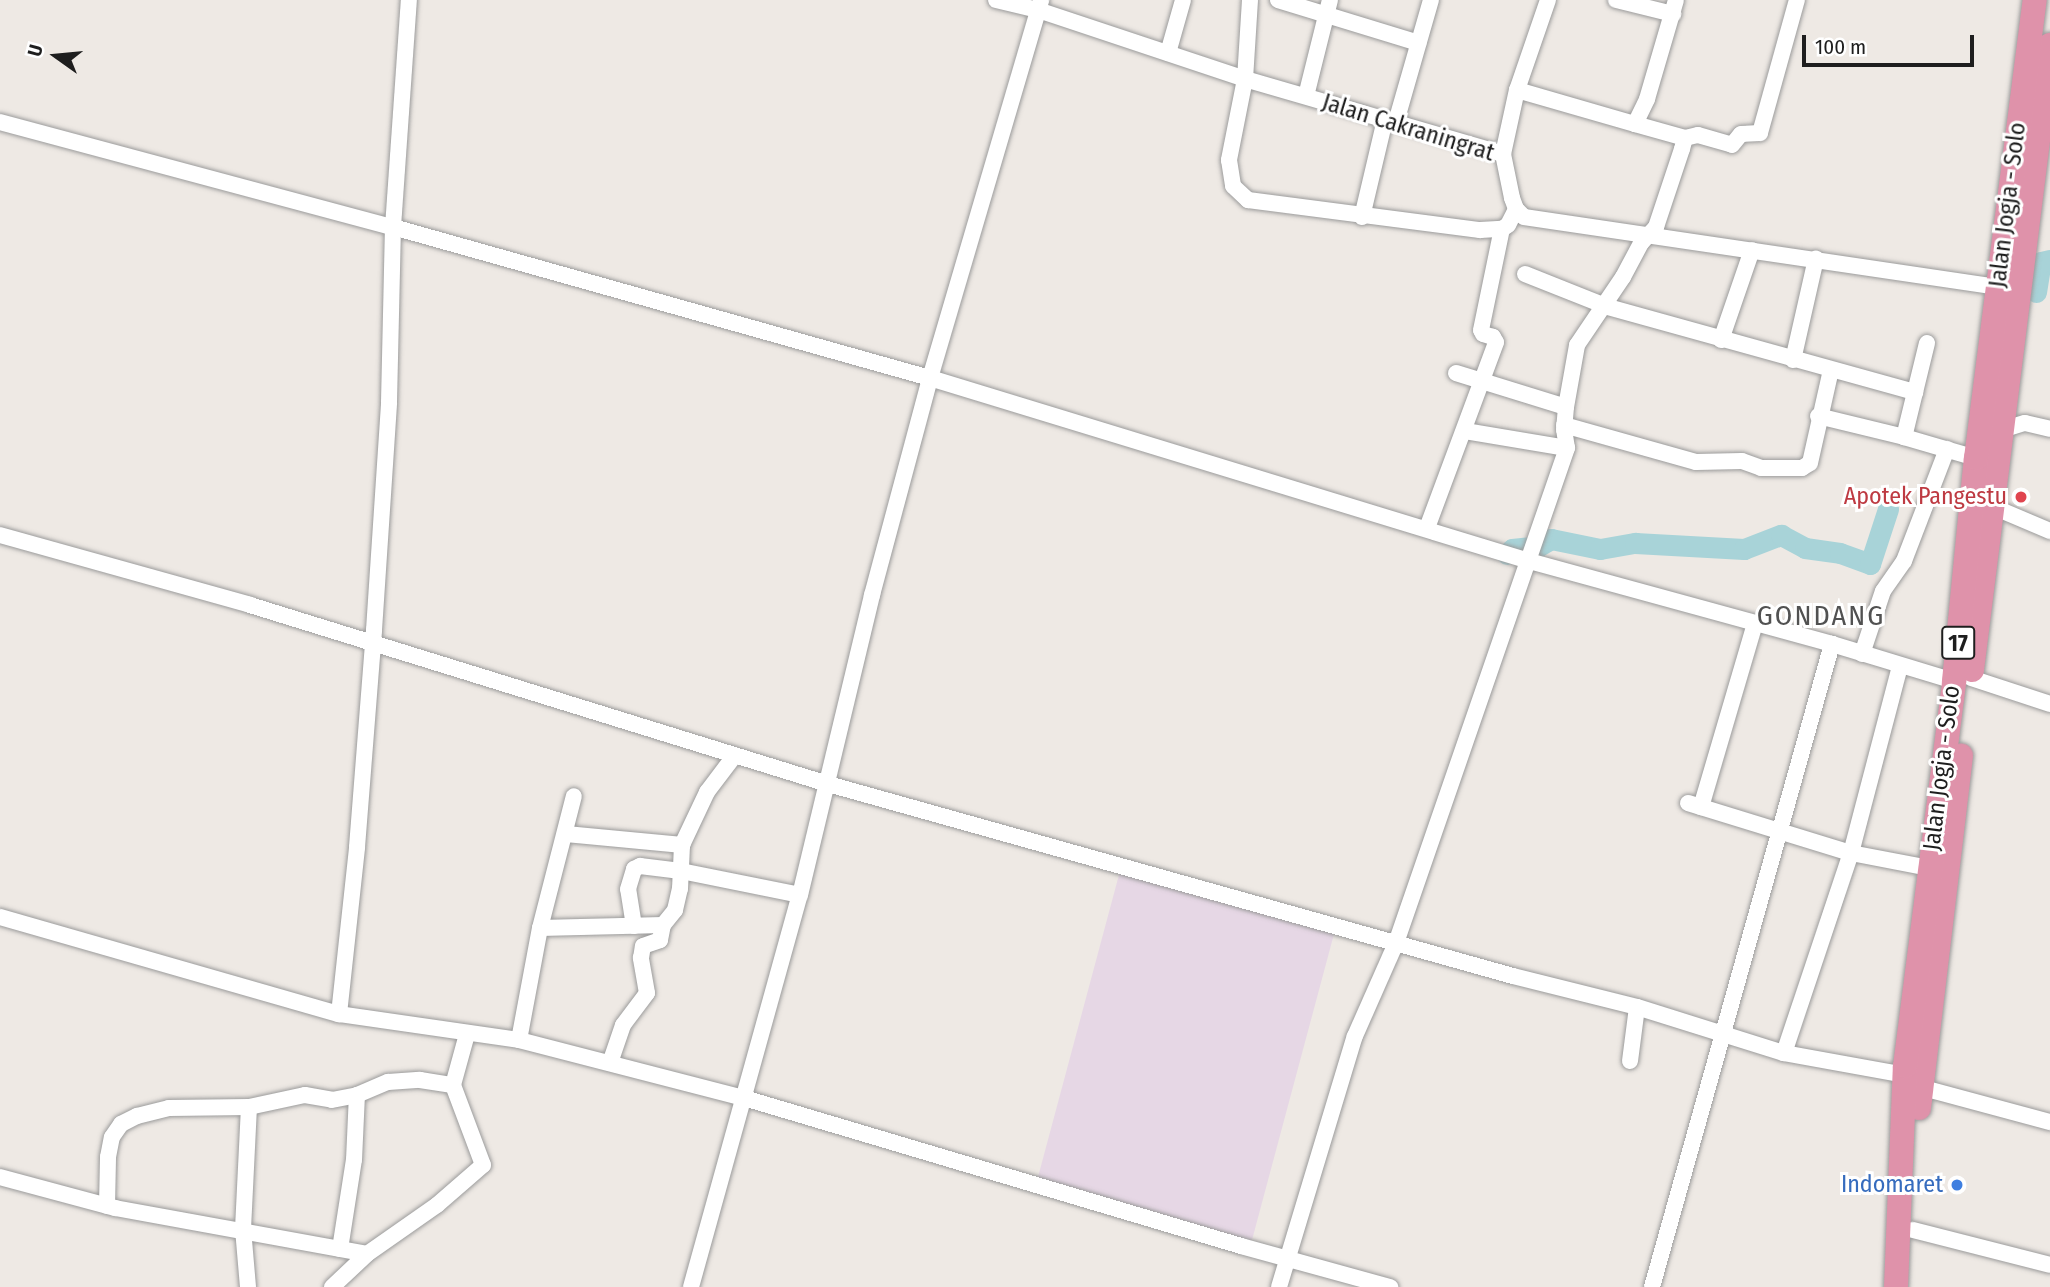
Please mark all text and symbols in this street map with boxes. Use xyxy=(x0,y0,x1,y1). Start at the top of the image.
north arrow xyxy=(21,21,91,91)
scale bar xyxy=(1805,21,1976,65)
text: 100 m xyxy=(1815,34,1866,60)
text: U xyxy=(23,42,48,59)
street label: Jalan Cakraningrat xyxy=(1318,88,1498,168)
street label: Jalan Jogja - Solo xyxy=(1984,121,2032,289)
place label: Apotek Pangestu xyxy=(1844,483,2007,511)
marker: Apotek Pangestu xyxy=(2013,489,2029,505)
district label: GONDANG xyxy=(1758,599,1884,633)
road number: 17 xyxy=(1940,624,1976,663)
street label: Jalan Jogja - Solo xyxy=(1918,684,1966,852)
place label: Indomaret xyxy=(1841,1171,1943,1199)
marker: Indomaret xyxy=(1949,1177,1965,1193)

